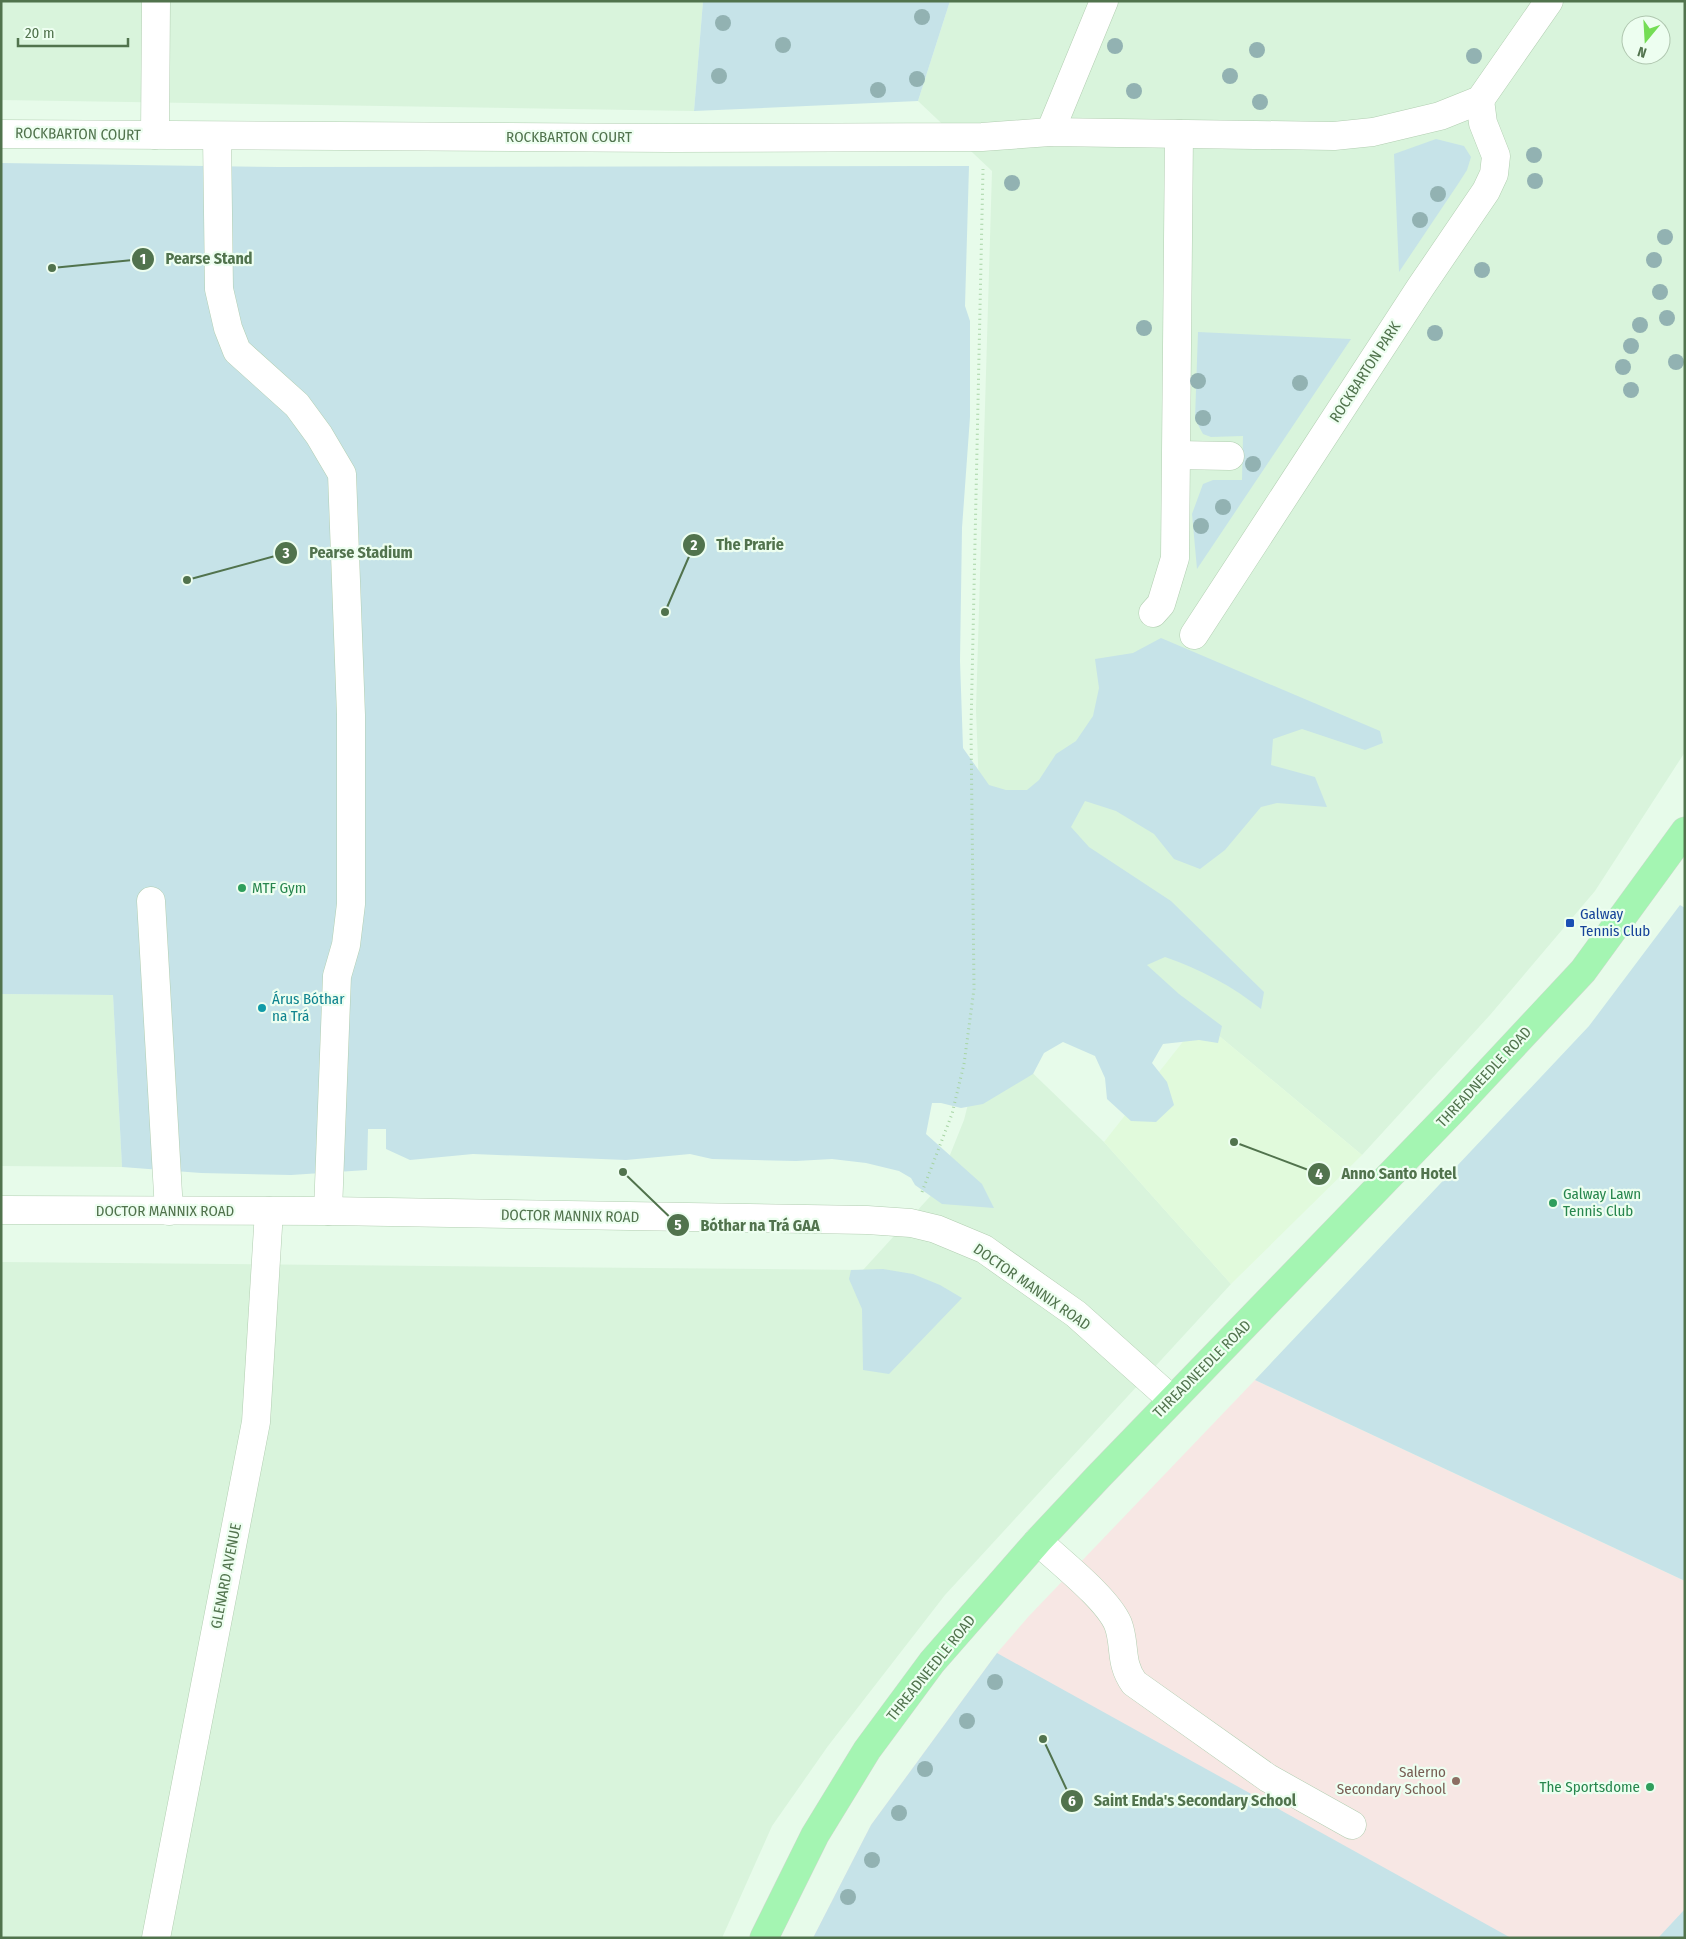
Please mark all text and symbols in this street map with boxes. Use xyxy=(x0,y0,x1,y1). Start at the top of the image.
scale bar xyxy=(18,15,128,47)
north arrow xyxy=(1621,15,1671,65)
text: 20 m xyxy=(25,24,55,42)
text: N xyxy=(1636,43,1649,61)
street label: ROCKBARTON COURT xyxy=(15,124,141,144)
street label: ROCKBARTON COURT xyxy=(506,128,632,146)
callout: Pearse Stand xyxy=(130,243,262,274)
text: Pearse Stand xyxy=(165,249,253,268)
text: 1 xyxy=(140,250,146,268)
street label: ROCKBARTON PARK xyxy=(1326,318,1404,426)
callout: The Prarie xyxy=(681,529,794,560)
text: The Prarie xyxy=(716,535,784,554)
text: 2 xyxy=(690,536,698,554)
callout: Pearse Stadium xyxy=(274,537,422,568)
text: Pearse Stadium xyxy=(309,543,413,562)
text: 3 xyxy=(281,544,290,562)
place label: MTF Gym xyxy=(252,879,306,897)
marker: MTF Gym xyxy=(236,882,248,894)
place label: Galway Tennis Club xyxy=(1580,905,1650,940)
marker: Galway Tennis Club xyxy=(1564,917,1576,929)
place label: Árus Bóthar na Trá xyxy=(272,990,345,1025)
marker: Árus Bóthar na Trá xyxy=(256,1002,268,1014)
street label: THREADNEEDLE ROAD xyxy=(1433,1023,1535,1131)
callout: Anno Santo Hotel xyxy=(1306,1158,1466,1189)
text: Anno Santo Hotel xyxy=(1340,1164,1457,1183)
text: 4 xyxy=(1315,1165,1323,1183)
place label: Galway Lawn Tennis Club xyxy=(1563,1185,1641,1220)
marker: Galway Lawn Tennis Club xyxy=(1547,1197,1559,1209)
street label: DOCTOR MANNIX ROAD xyxy=(96,1202,234,1220)
street label: DOCTOR MANNIX ROAD xyxy=(501,1206,639,1226)
callout: Bóthar na Trá GAA xyxy=(665,1209,829,1240)
text: 5 xyxy=(674,1216,682,1234)
text: Bóthar na Trá GAA xyxy=(700,1216,820,1235)
street label: DOCTOR MANNIX ROAD xyxy=(970,1240,1094,1334)
street label: THREADNEEDLE ROAD xyxy=(1149,1316,1255,1422)
street label: GLENARD AVENUE xyxy=(207,1522,245,1630)
street label: THREADNEEDLE ROAD xyxy=(883,1611,979,1725)
place label: Salerno Secondary School xyxy=(1337,1763,1446,1798)
marker: Salerno Secondary School xyxy=(1450,1775,1462,1787)
place label: The Sportsdome xyxy=(1539,1778,1640,1796)
marker: The Sportsdome xyxy=(1644,1781,1656,1793)
callout: Saint Enda's Secondary School xyxy=(1059,1785,1306,1816)
text: Saint Enda's Secondary School xyxy=(1094,1791,1297,1810)
text: 6 xyxy=(1068,1792,1076,1810)

